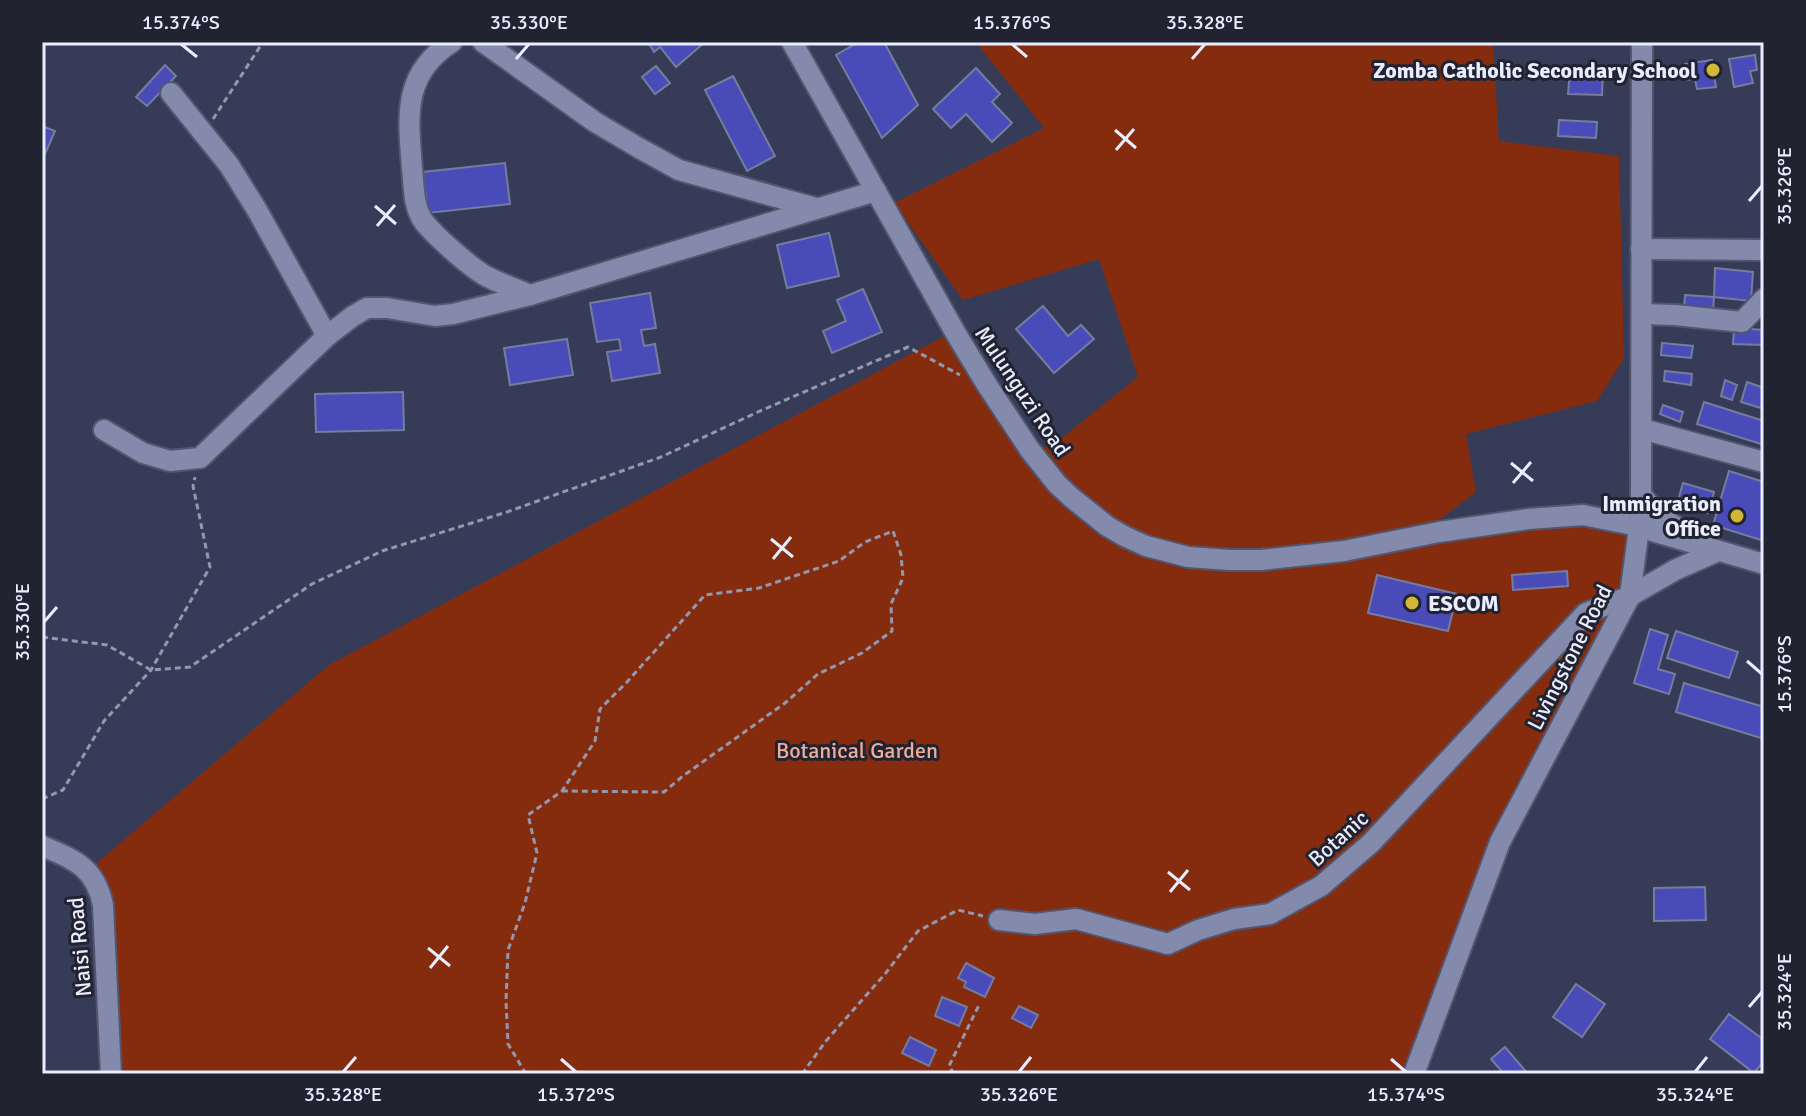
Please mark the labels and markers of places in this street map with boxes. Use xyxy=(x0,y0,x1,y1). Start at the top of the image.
place label: Zomba Catholic Secondary School xyxy=(1373,57,1697,84)
marker: Zomba Catholic Secondary School xyxy=(1704,61,1722,79)
place label: Immigration Office xyxy=(1602,490,1721,542)
marker: Immigration Office xyxy=(1728,507,1746,525)
place label: ESCOM xyxy=(1428,590,1499,617)
marker: ESCOM xyxy=(1403,594,1421,612)

